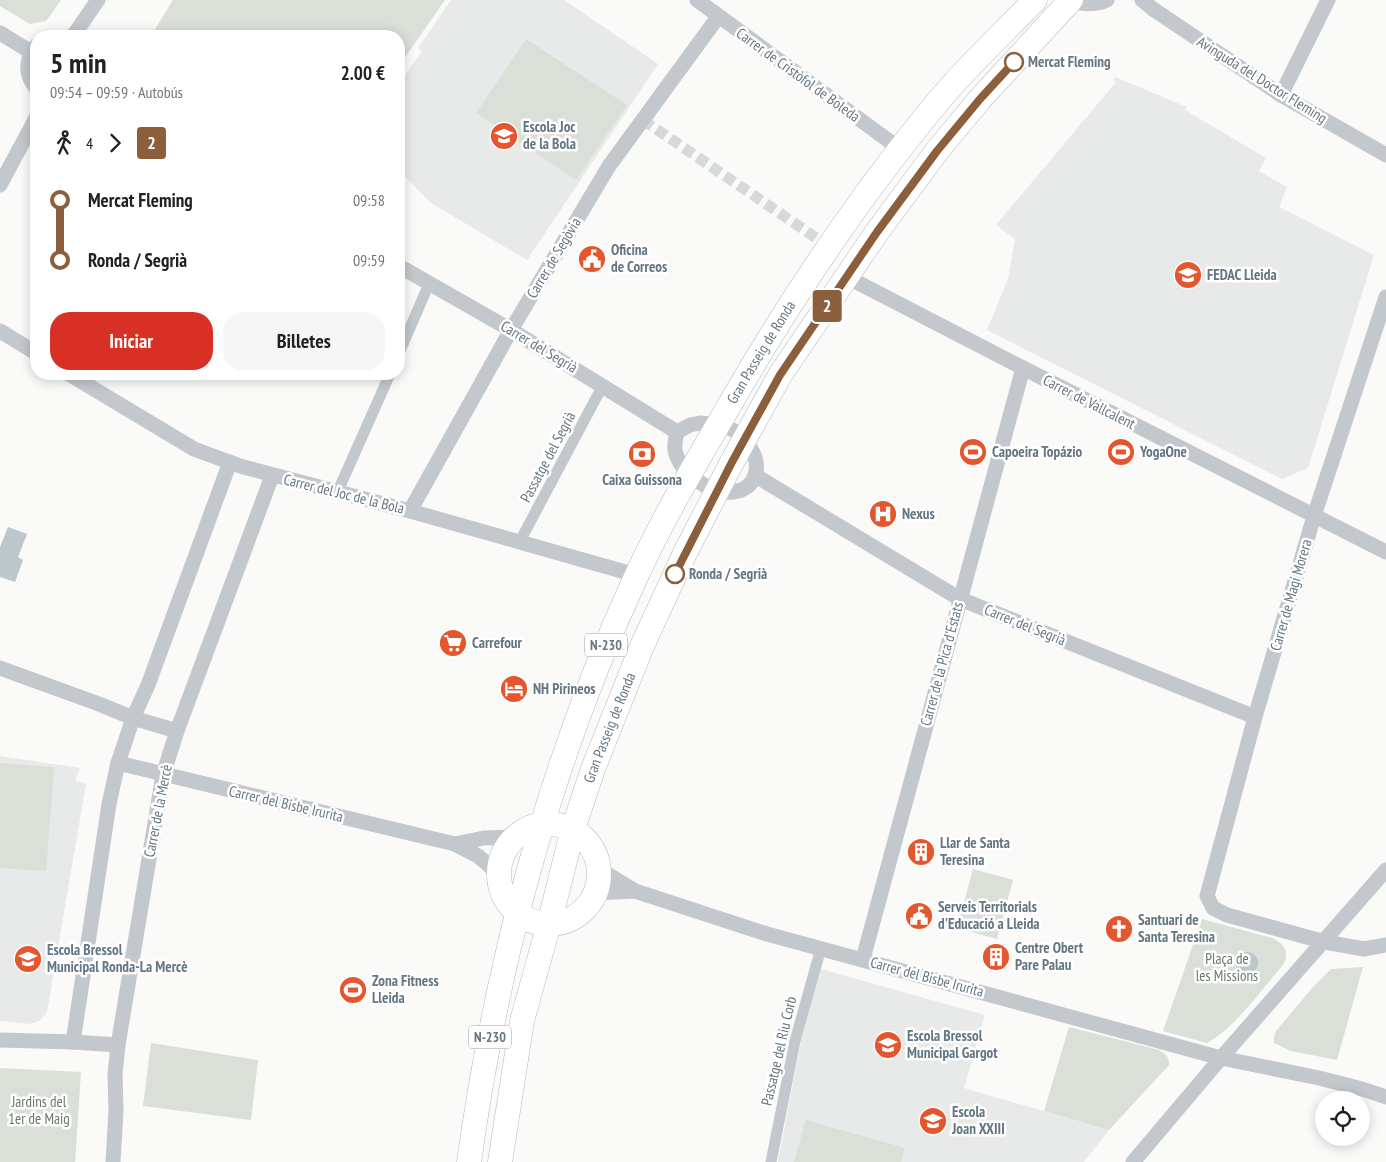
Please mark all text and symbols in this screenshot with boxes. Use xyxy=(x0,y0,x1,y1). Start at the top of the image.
street label: Carrer de Cristòfol de Boleda xyxy=(733,23,864,126)
street label: Avinguda del Doctor Fleming xyxy=(1194,32,1331,127)
text: 5 min xyxy=(50,44,107,81)
marker: Mercat Fleming xyxy=(1004,52,1024,72)
place label: Mercat Fleming xyxy=(1028,52,1111,71)
text: 2.00 € xyxy=(341,61,385,85)
text: 09:54 – 09:59 · Autobús xyxy=(50,82,183,102)
place label: Escola Joc de la Bola xyxy=(523,117,576,153)
school or university icon: Escola Joc de la Bola xyxy=(489,121,519,151)
icon: walk xyxy=(50,129,78,157)
icon: forward xyxy=(101,129,129,157)
text: 2 xyxy=(147,131,156,154)
text: 4 xyxy=(86,133,93,153)
text: Mercat Fleming xyxy=(88,188,193,212)
text: 09:58 xyxy=(353,190,385,210)
street label: Carrer de Segòvia xyxy=(522,214,585,301)
place label: Oficina de Correos xyxy=(611,240,667,276)
public building icon: Oficina de Correos xyxy=(577,244,607,274)
text: Ronda / Segrià xyxy=(88,248,187,272)
text: 09:59 xyxy=(353,250,385,270)
school or university icon: FEDAC Lleida xyxy=(1173,260,1203,290)
place label: FEDAC Lleida xyxy=(1207,265,1277,284)
line badge: 2 xyxy=(811,290,843,322)
text: 2 xyxy=(823,294,831,317)
street label: Gran Passeig de Ronda xyxy=(722,297,799,407)
button: Iniciar xyxy=(50,312,213,370)
button: Billetes xyxy=(223,312,385,370)
street label: Carrer del Segrià xyxy=(497,316,581,377)
street label: Carrer de Vallcalent xyxy=(1040,370,1139,433)
street label: Passatge del Segrià xyxy=(516,408,579,505)
sports icon: Capoeira Topázio xyxy=(958,437,988,467)
sports icon: YogaOne xyxy=(1106,437,1136,467)
bank icon: Caixa Guissona xyxy=(627,439,657,469)
place label: Capoeira Topázio xyxy=(992,442,1083,461)
place label: YogaOne xyxy=(1139,442,1187,461)
street label: Carrer del Joc de la Bola xyxy=(282,469,406,518)
place label: Caixa Guissona xyxy=(602,470,682,489)
hospital icon: Nexus xyxy=(868,499,898,529)
place label: Nexus xyxy=(902,504,935,523)
street label: Carrer de Magí Morera xyxy=(1266,537,1316,653)
marker: Ronda / Segrià xyxy=(665,564,685,584)
place label: Ronda / Segrià xyxy=(689,564,767,583)
street label: Carrer de la Pica d'Estats xyxy=(916,600,967,728)
street label: Carrer del Segrià xyxy=(982,600,1069,649)
supermarket icon: Carrefour xyxy=(438,628,468,658)
place label: Carrefour xyxy=(472,633,523,652)
road number: N-230 xyxy=(585,634,627,656)
street label: Gran Passeig de Ronda xyxy=(579,670,639,785)
hotel icon: NH Pirineos xyxy=(499,674,529,704)
place label: NH Pirineos xyxy=(533,679,596,698)
street label: Carrer de la Mercè xyxy=(139,763,176,859)
street label: Carrer del Bisbe Irurita xyxy=(227,781,345,826)
place label: Llar de Santa Teresina xyxy=(940,833,1010,869)
building icon: Llar de Santa Teresina xyxy=(906,837,936,867)
place label: Serveis Territorials d'Educació a Lleida xyxy=(938,897,1040,933)
public building icon: Serveis Territorials d'Educació a Lleida xyxy=(904,901,934,931)
place label: Santuari de Santa Teresina xyxy=(1138,910,1215,946)
church icon: Santuari de Santa Teresina xyxy=(1104,914,1134,944)
place label: Centre Obert Pare Palau xyxy=(1015,938,1084,974)
place label: Escola Bressol Municipal Ronda-La Mercè xyxy=(47,940,188,976)
building icon: Centre Obert Pare Palau xyxy=(981,942,1011,972)
school or university icon: Escola Bressol Municipal Ronda-La Mercè xyxy=(13,944,43,974)
park label: Plaça de les Missions xyxy=(1196,949,1258,985)
street label: Carrer del Bisbe Irurita xyxy=(868,952,986,1001)
place label: Zona Fitness Lleida xyxy=(372,971,439,1007)
sports icon: Zona Fitness Lleida xyxy=(338,975,368,1005)
street label: Passatge del Riu Corb xyxy=(757,994,800,1107)
road number: N-230 xyxy=(469,1026,511,1048)
place label: Escola Bressol Municipal Gargot xyxy=(907,1026,998,1062)
school or university icon: Escola Bressol Municipal Gargot xyxy=(873,1030,903,1060)
map controls xyxy=(1315,1091,1370,1146)
button: locate xyxy=(1315,1091,1370,1146)
park label: Jardins del 1er de Maig xyxy=(8,1092,70,1128)
place label: Escola Joan XXIII xyxy=(951,1102,1005,1138)
school or university icon: Escola Joan XXIII xyxy=(918,1106,948,1136)

